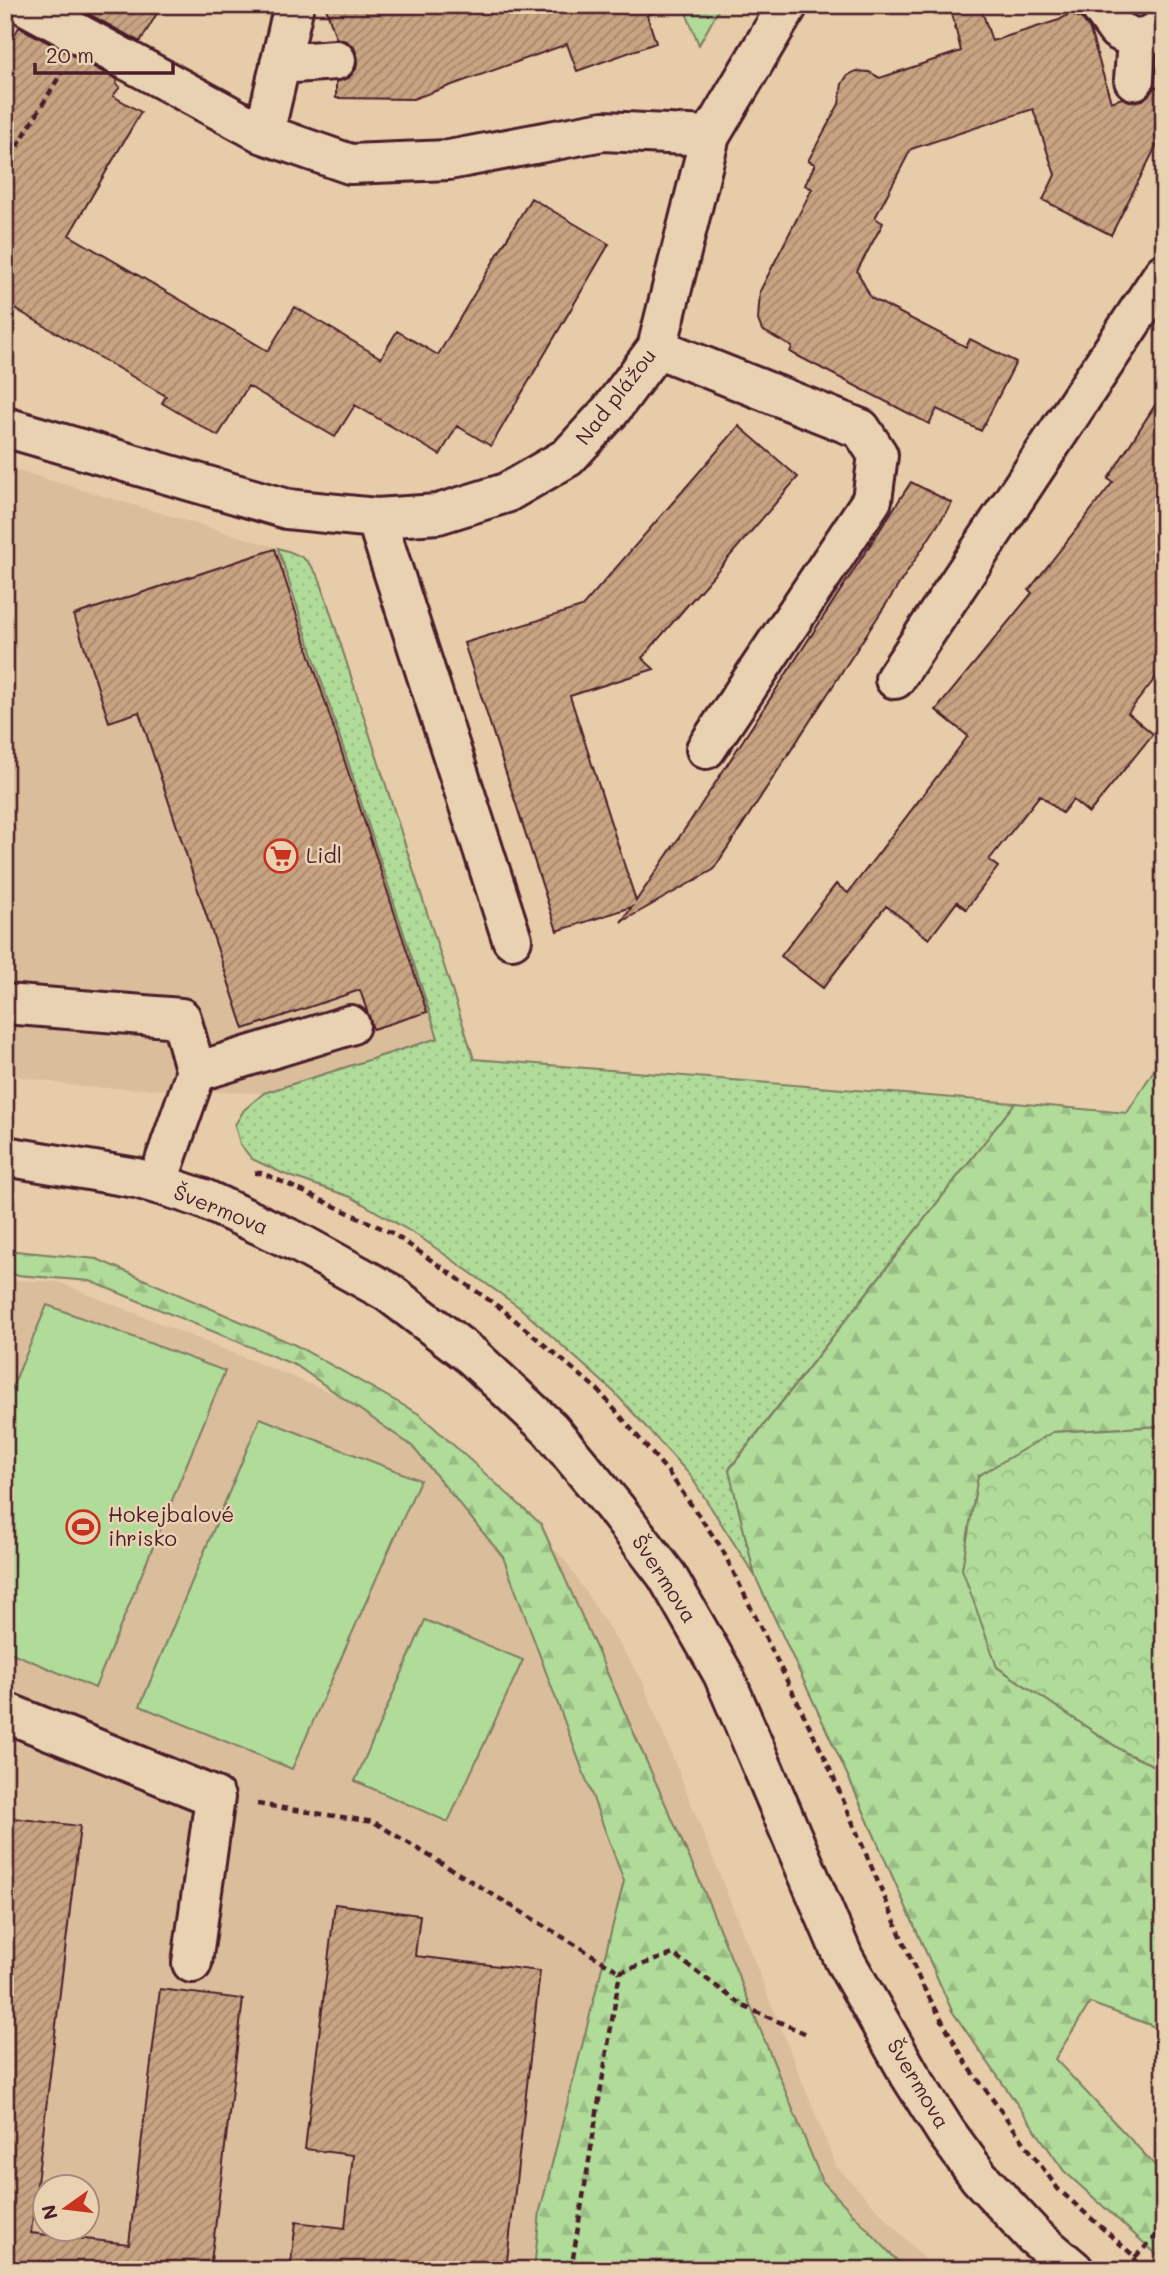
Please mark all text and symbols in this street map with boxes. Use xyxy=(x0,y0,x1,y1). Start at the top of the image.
scale bar xyxy=(35,32,173,76)
text: 20 m xyxy=(46,41,94,68)
street label: Nad plážou xyxy=(569,342,661,450)
supermarket icon: Lidl xyxy=(262,837,300,875)
place label: Lidl xyxy=(306,841,342,868)
street label: Švermova xyxy=(170,1177,273,1240)
place label: Hokejbalové ihrisko xyxy=(108,1500,234,1551)
sports icon: Hokejbalové ihrisko xyxy=(64,1508,102,1546)
street label: Švermova xyxy=(627,1529,704,1627)
street label: Švermova xyxy=(882,2033,957,2133)
north arrow xyxy=(32,2174,102,2244)
text: N xyxy=(35,2202,63,2222)

